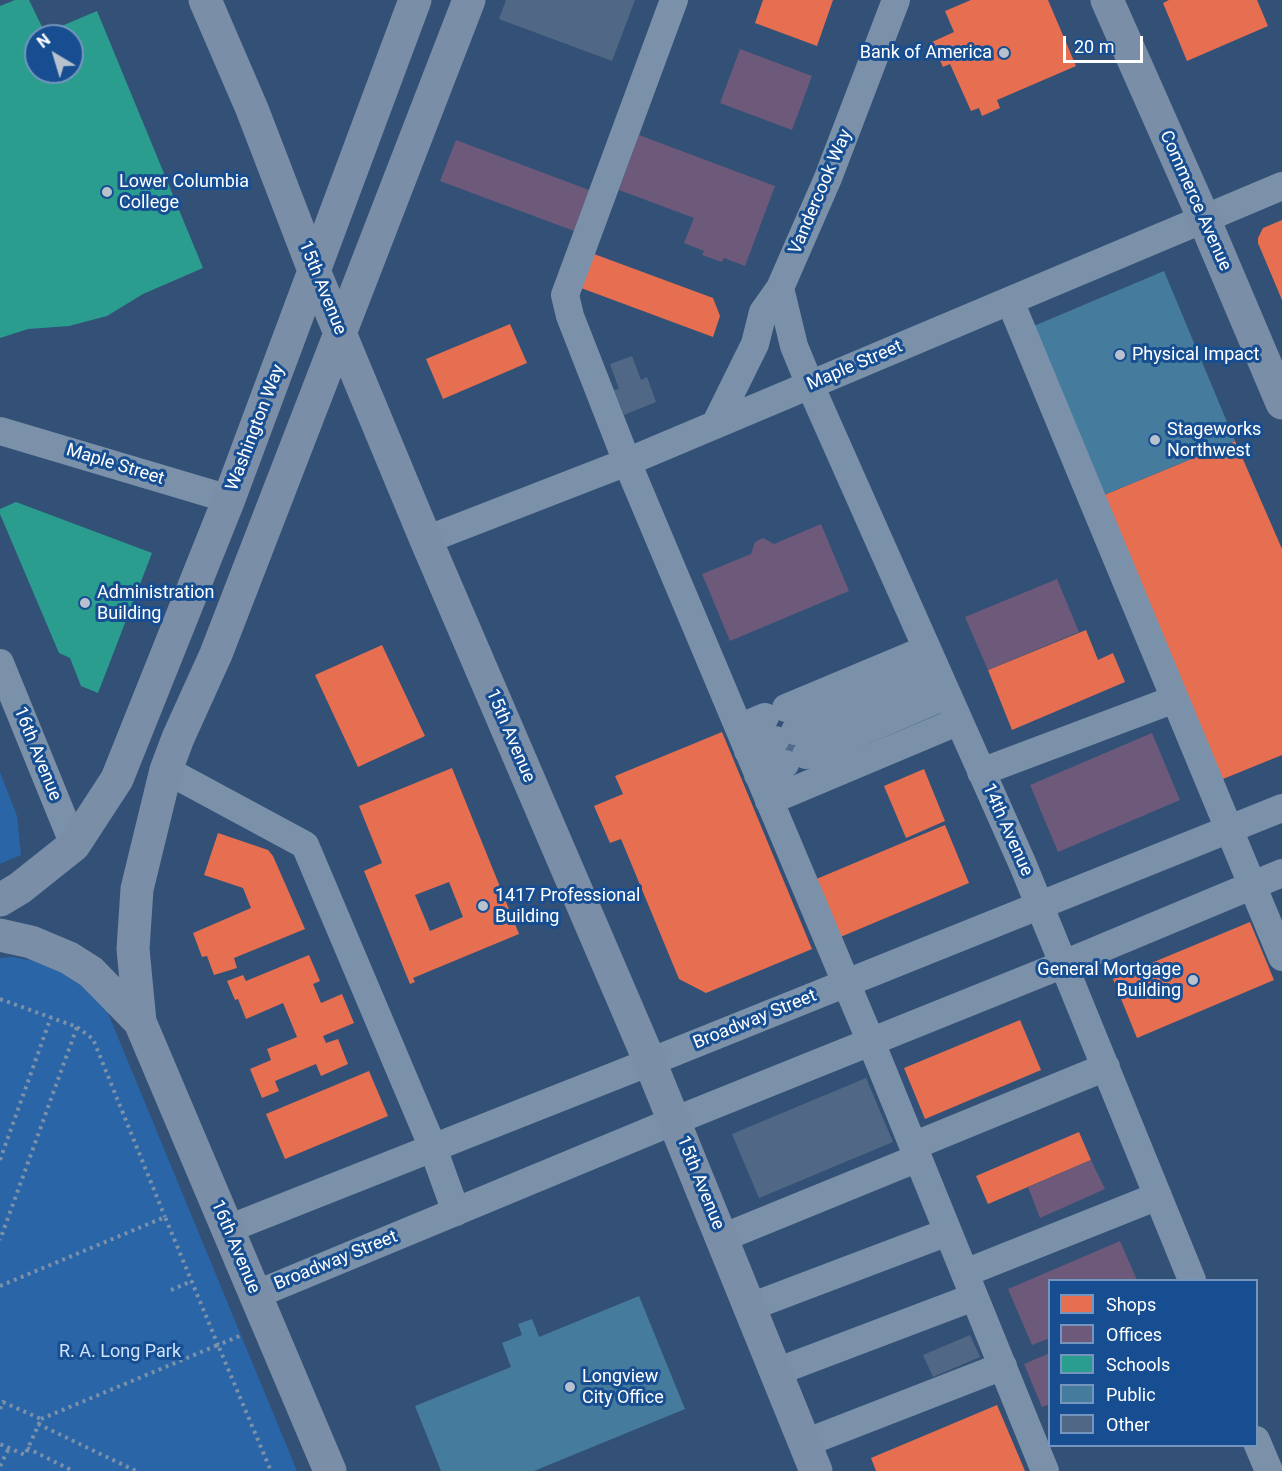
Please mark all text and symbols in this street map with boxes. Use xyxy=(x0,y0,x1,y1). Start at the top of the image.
north arrow xyxy=(24,24,84,84)
scale bar xyxy=(1066,24,1146,62)
text: N xyxy=(34,30,54,52)
text: 20 m xyxy=(1074,36,1114,57)
place label: Bank of America xyxy=(860,42,992,64)
marker: Bank of America xyxy=(997,46,1011,60)
street label: Vandercook Way xyxy=(785,126,857,258)
street label: Commerce Avenue xyxy=(1154,127,1236,275)
place label: Lower Columbia College xyxy=(119,171,249,213)
marker: Lower Columbia College xyxy=(100,185,114,199)
street label: 15th Avenue xyxy=(293,238,351,338)
street label: Maple Street xyxy=(804,336,906,396)
place label: Physical Impact xyxy=(1132,344,1259,366)
marker: Physical Impact xyxy=(1113,348,1127,362)
street label: Washington Way xyxy=(222,362,290,494)
place label: Stageworks Northwest xyxy=(1167,419,1261,462)
marker: Stageworks Northwest xyxy=(1148,433,1162,447)
street label: Maple Street xyxy=(63,440,167,490)
place label: Administration Building xyxy=(97,582,215,624)
marker: Administration Building xyxy=(78,596,92,610)
street label: 15th Avenue xyxy=(481,686,539,786)
street label: 16th Avenue xyxy=(8,704,66,804)
street label: 14th Avenue xyxy=(977,780,1037,880)
place label: 1417 Professional Building xyxy=(495,885,640,928)
marker: 1417 Professional Building xyxy=(476,899,490,913)
place label: General Mortgage Building xyxy=(1037,959,1181,1002)
marker: General Mortgage Building xyxy=(1186,973,1200,987)
street label: Broadway Street xyxy=(690,985,820,1055)
street label: 15th Avenue xyxy=(671,1133,729,1233)
street label: 16th Avenue xyxy=(206,1197,264,1297)
street label: Broadway Street xyxy=(271,1226,401,1296)
legend xyxy=(1048,1279,1258,1447)
text: Shops xyxy=(1106,1294,1156,1315)
text: Offices xyxy=(1106,1324,1162,1345)
park label: R. A. Long Park xyxy=(59,1341,181,1363)
text: Schools xyxy=(1106,1354,1170,1375)
place label: Longview City Office xyxy=(582,1366,664,1408)
marker: Longview City Office xyxy=(563,1380,577,1394)
text: Public xyxy=(1106,1384,1156,1405)
text: Other xyxy=(1106,1414,1150,1435)

